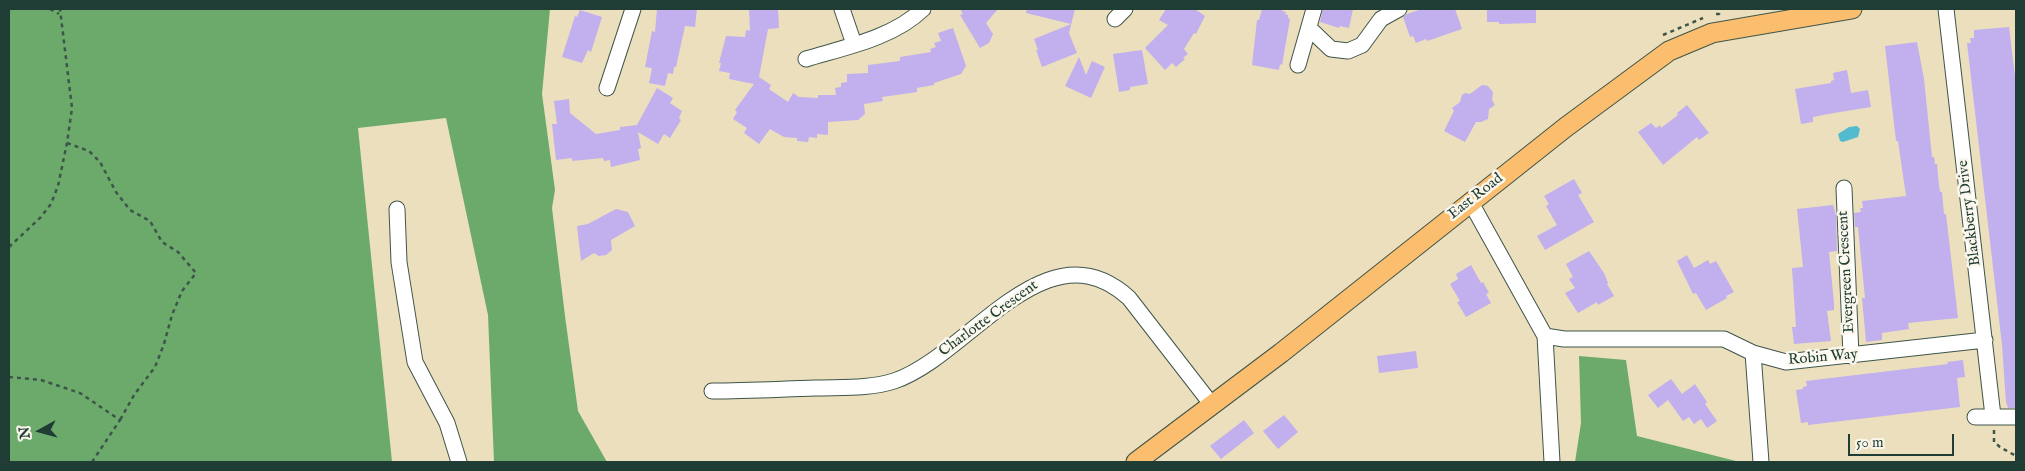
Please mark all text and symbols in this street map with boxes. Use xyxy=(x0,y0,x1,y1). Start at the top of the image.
street label: Blackberry Drive xyxy=(1955,159,1985,267)
street label: East Road xyxy=(1445,170,1507,224)
street label: Evergreen Crescent xyxy=(1835,210,1859,334)
street label: Charlotte Crescent xyxy=(936,277,1042,361)
street label: Robin Way xyxy=(1787,346,1859,370)
north arrow xyxy=(15,406,65,456)
scale bar xyxy=(1850,424,1956,456)
text: N xyxy=(15,426,35,440)
text: 50 m xyxy=(1856,433,1884,452)

